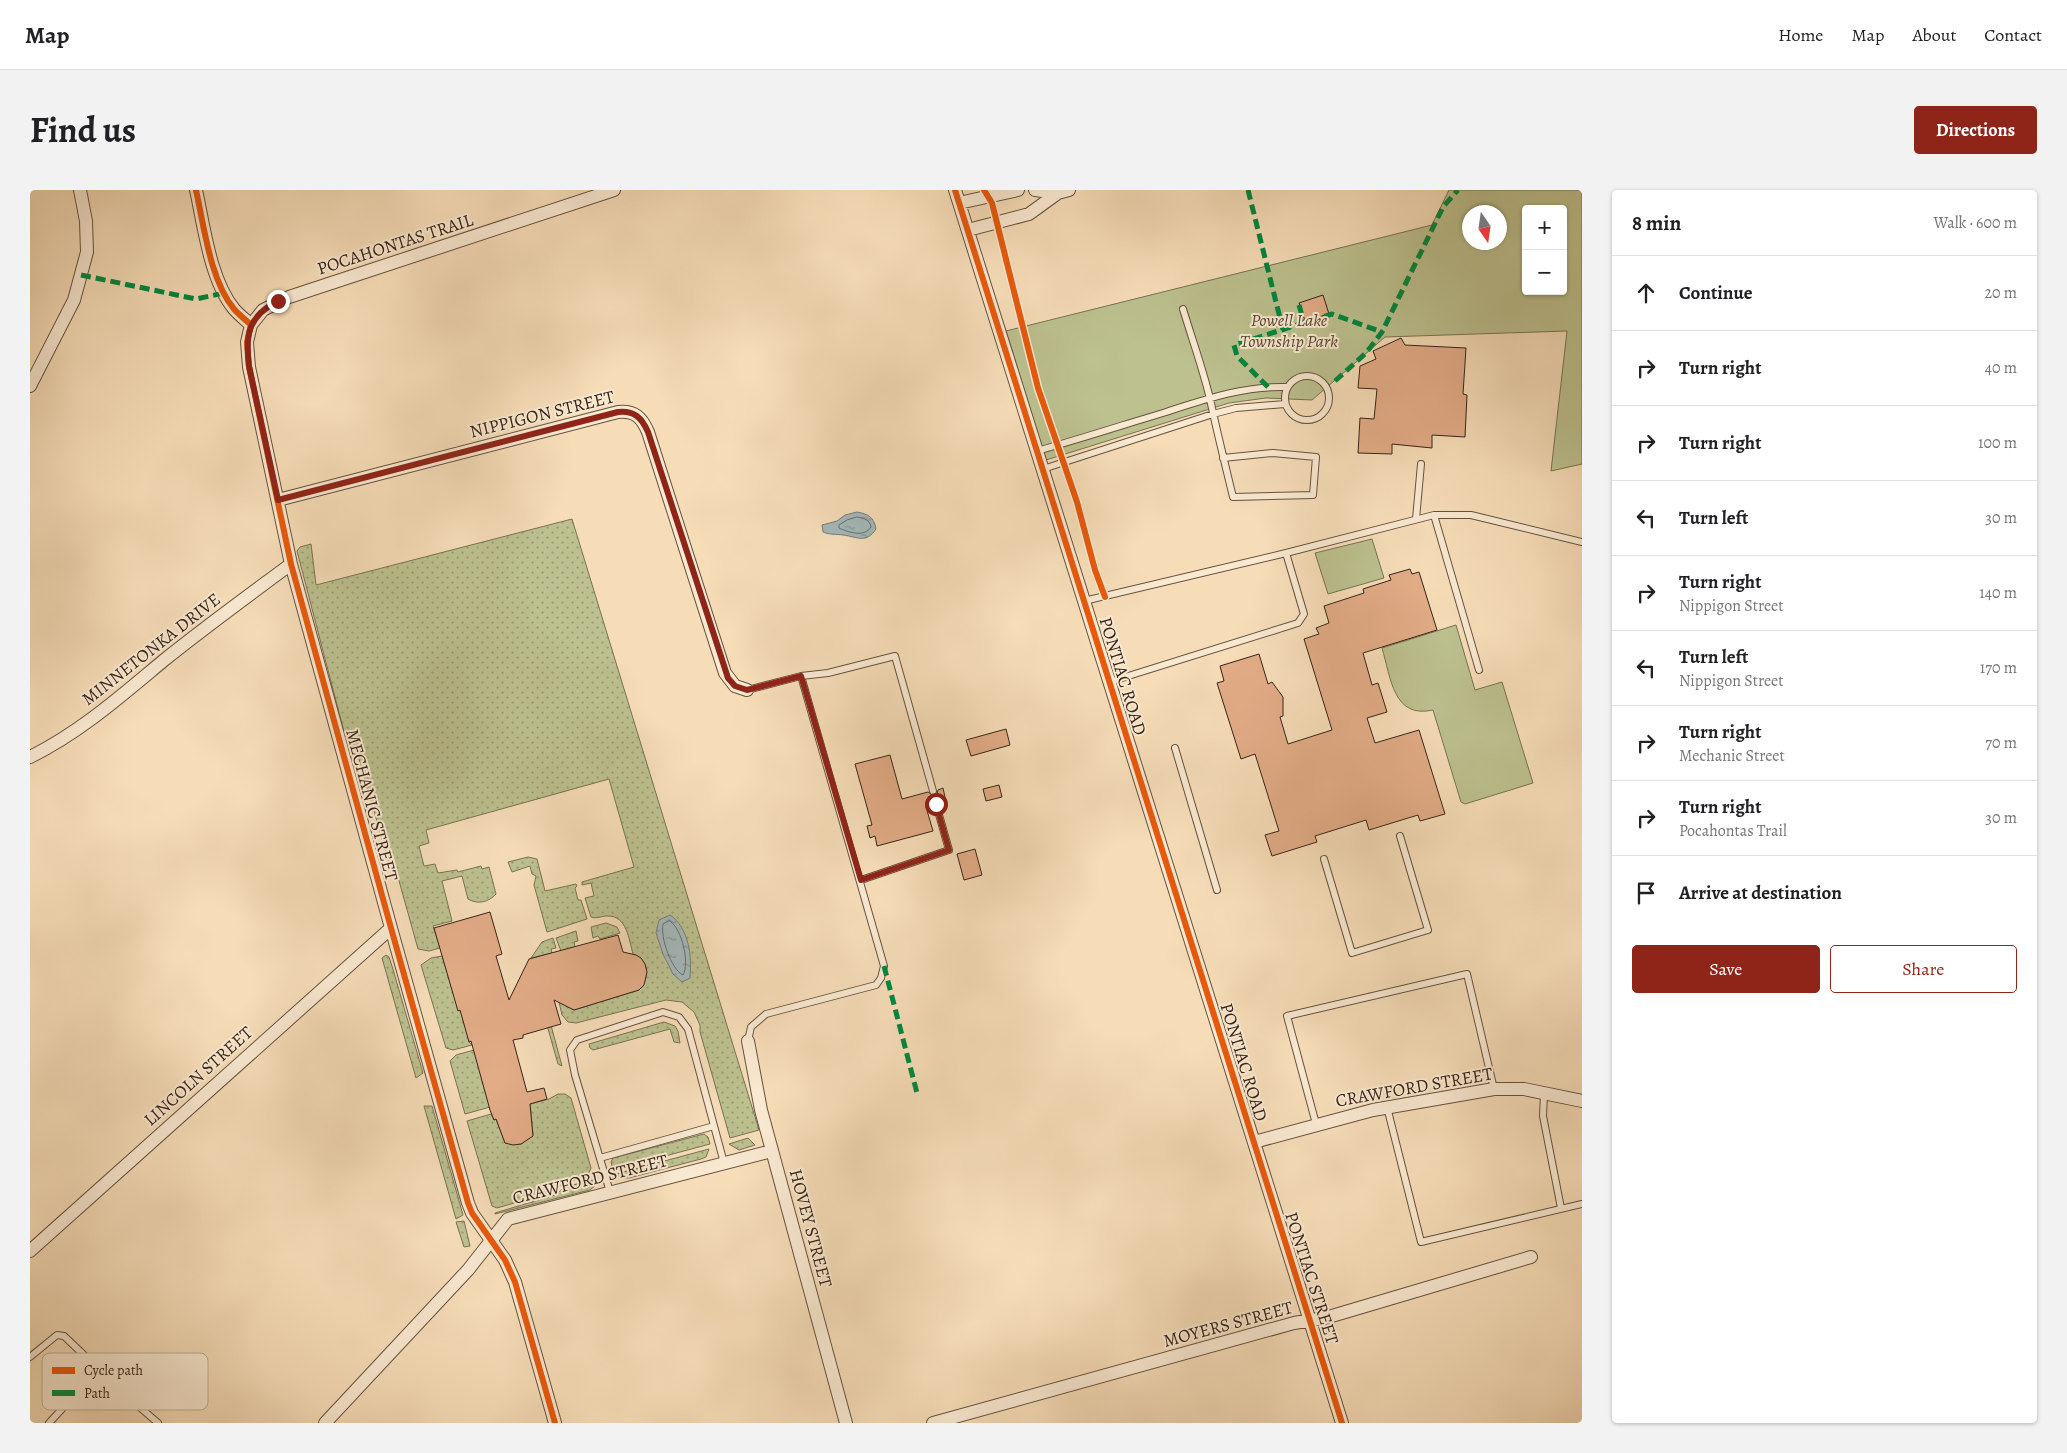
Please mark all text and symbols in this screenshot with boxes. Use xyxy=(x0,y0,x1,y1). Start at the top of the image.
text: Map xyxy=(25,19,69,51)
text: Home xyxy=(1778,23,1823,47)
text: Map xyxy=(1851,23,1884,47)
text: About xyxy=(1912,23,1956,47)
text: Contact xyxy=(1984,23,2042,47)
text: Find us xyxy=(30,106,136,154)
button: Directions xyxy=(1914,106,2037,154)
north arrow xyxy=(1462,205,1507,250)
map controls xyxy=(1522,205,1567,295)
button: + xyxy=(1522,205,1567,250)
street label: POCAHONTAS TRAIL xyxy=(314,207,477,281)
text: 8 min xyxy=(1632,209,1681,237)
text: Walk · 600 m xyxy=(1934,212,2017,234)
button: − xyxy=(1522,250,1567,295)
icon: ahead xyxy=(1632,279,1660,307)
text: Continue xyxy=(1679,280,1753,306)
text: 20 m xyxy=(1984,282,2017,304)
route end xyxy=(267,290,290,313)
park label: Powell Lake Township Park xyxy=(1240,308,1338,353)
icon: right xyxy=(1632,354,1660,382)
text: Turn right xyxy=(1679,355,1761,381)
text: 40 m xyxy=(1985,357,2017,379)
street label: NIPPIGON STREET xyxy=(467,384,617,444)
icon: right xyxy=(1632,429,1660,457)
text: Turn right xyxy=(1679,430,1761,456)
text: 100 m xyxy=(1978,432,2017,454)
icon: left xyxy=(1632,504,1660,532)
text: Turn left xyxy=(1679,505,1748,531)
text: 30 m xyxy=(1985,507,2017,529)
text: Turn right xyxy=(1679,569,1761,595)
icon: right xyxy=(1632,579,1660,607)
text: 140 m xyxy=(1979,582,2017,604)
street label: MINNETONKA DRIVE xyxy=(77,587,225,711)
text: Nippigon Street xyxy=(1679,595,1784,617)
street label: PONTIAC ROAD xyxy=(1094,614,1152,738)
text: Turn left xyxy=(1679,644,1748,670)
icon: left xyxy=(1632,654,1660,682)
text: 170 m xyxy=(1980,657,2017,679)
text: Nippigon Street xyxy=(1679,670,1784,692)
text: Turn right xyxy=(1679,719,1761,745)
street label: MECHANIC STREET xyxy=(340,726,404,884)
icon: right xyxy=(1632,729,1660,757)
text: 70 m xyxy=(1985,732,2017,754)
text: Mechanic Street xyxy=(1679,745,1785,767)
route start xyxy=(925,793,948,816)
text: Turn right xyxy=(1679,794,1761,820)
icon: right xyxy=(1632,804,1660,832)
text: 30 m xyxy=(1985,807,2017,829)
text: Pocahontas Trail xyxy=(1679,820,1787,842)
icon: arrive xyxy=(1632,879,1660,907)
text: Arrive at destination xyxy=(1679,880,1842,906)
button: Save xyxy=(1632,945,1820,993)
button: Share xyxy=(1830,945,2017,993)
street label: PONTIAC ROAD xyxy=(1215,1000,1273,1124)
street label: LINCOLN STREET xyxy=(139,1021,258,1131)
street label: CRAWFORD STREET xyxy=(1334,1061,1495,1113)
street label: CRAWFORD STREET xyxy=(510,1148,670,1210)
street label: HOVEY STREET xyxy=(784,1166,838,1290)
street label: PONTIAC STREET xyxy=(1279,1209,1345,1347)
street label: MOYERS STREET xyxy=(1161,1295,1296,1353)
legend xyxy=(42,1353,208,1410)
text: Cycle path xyxy=(84,1361,144,1380)
text: Path xyxy=(84,1384,111,1403)

